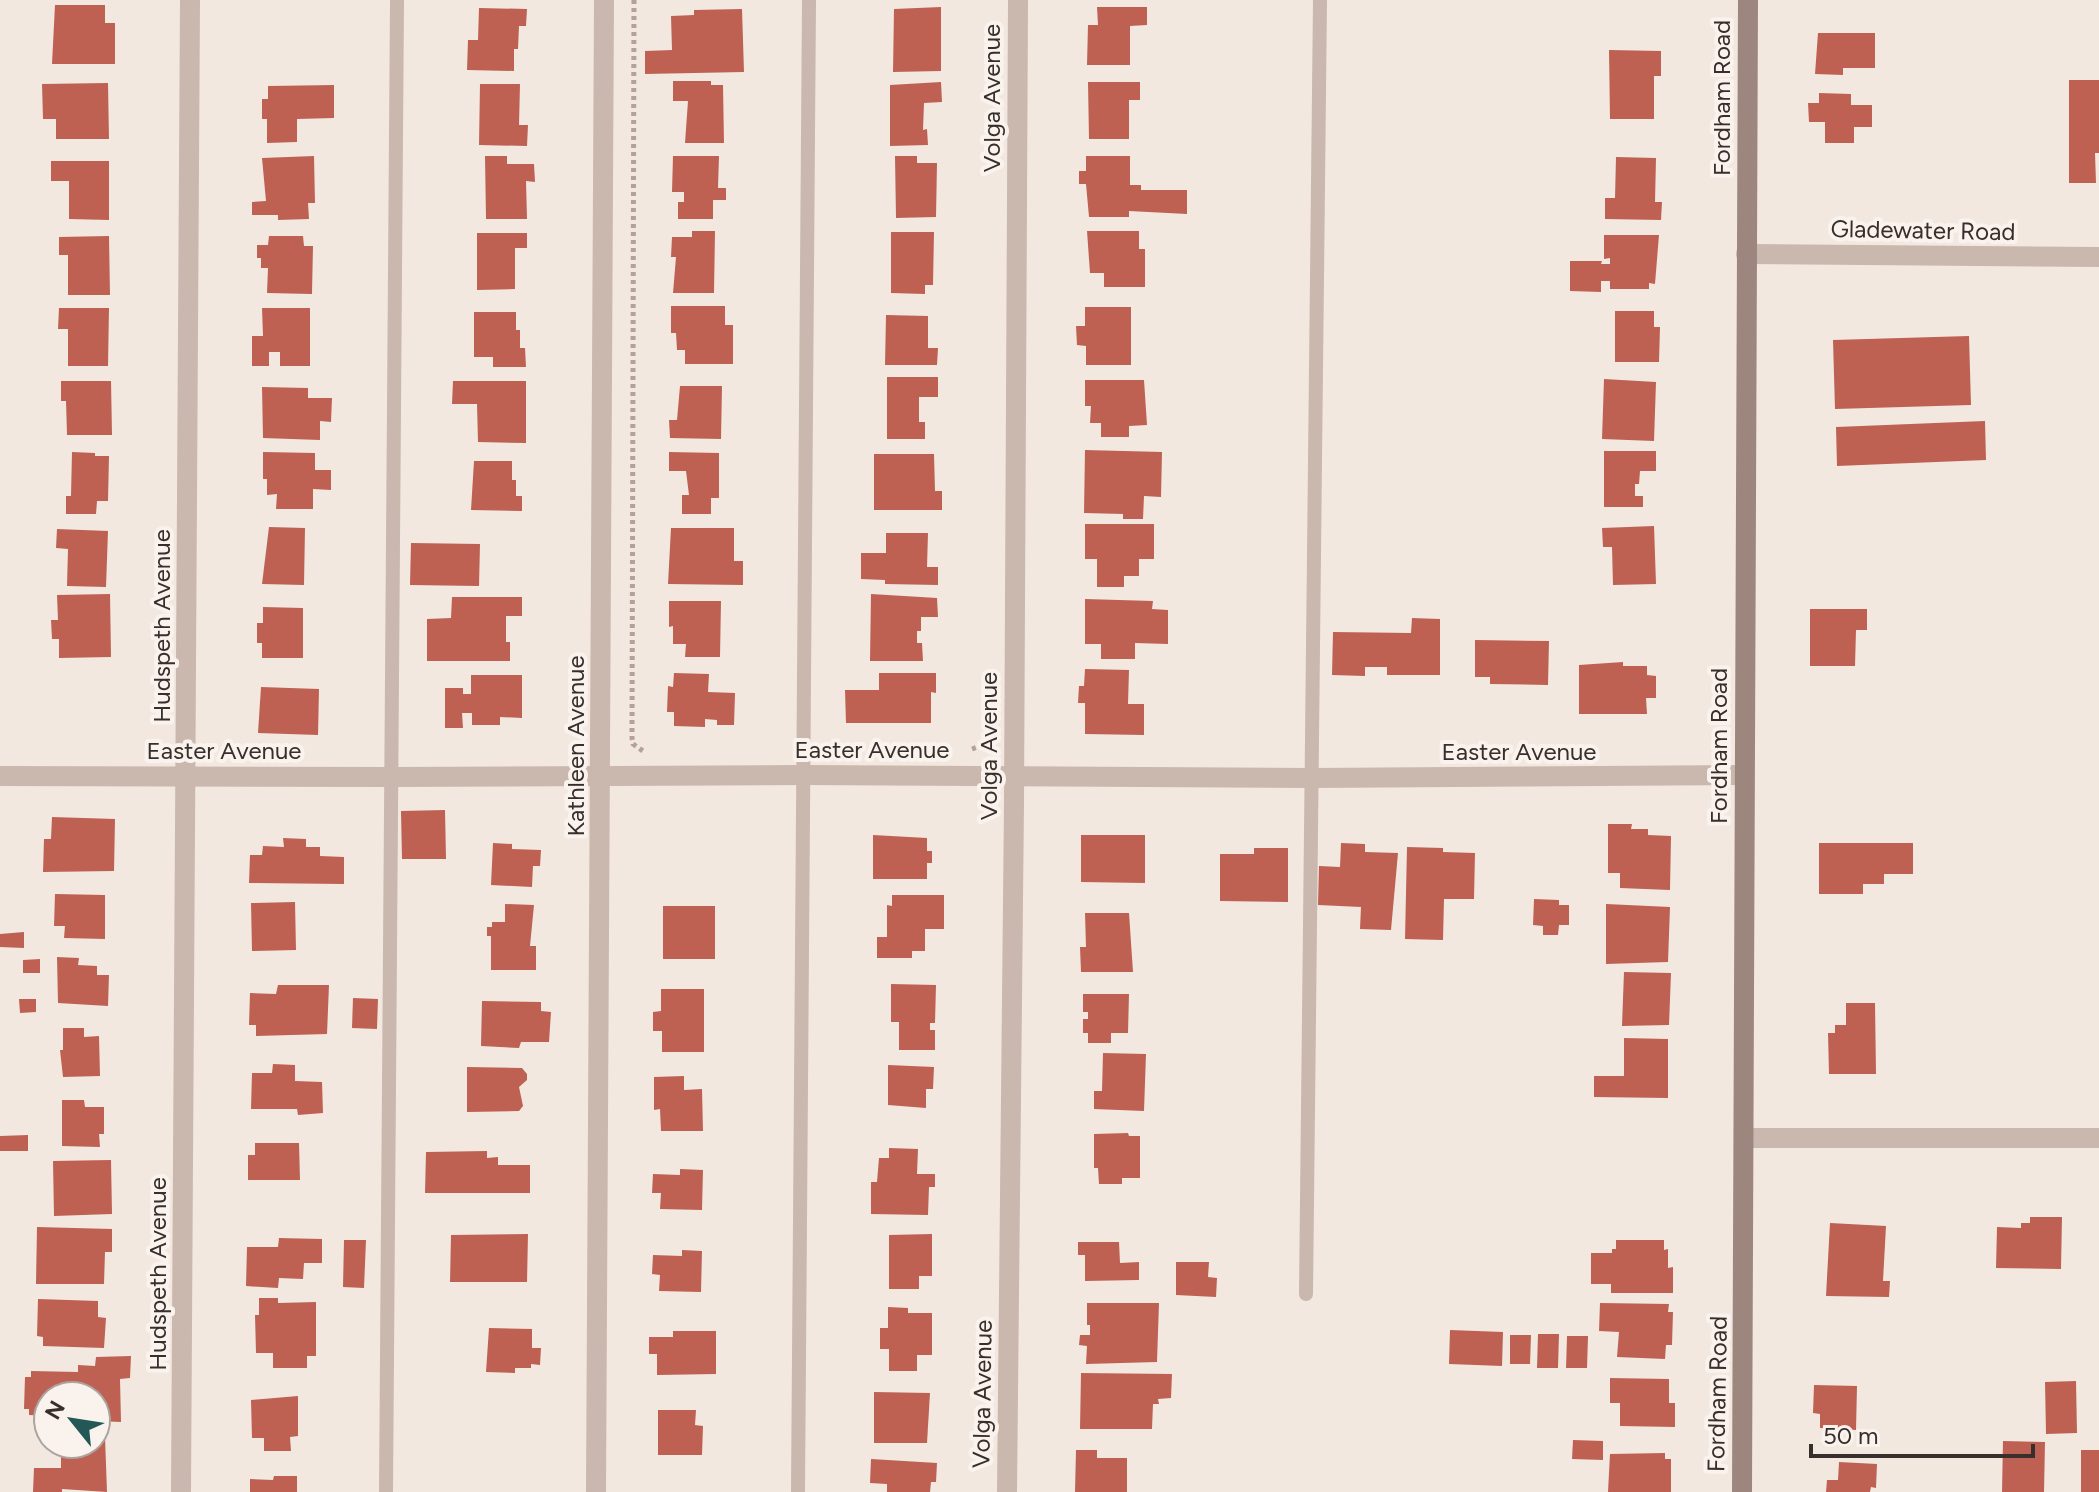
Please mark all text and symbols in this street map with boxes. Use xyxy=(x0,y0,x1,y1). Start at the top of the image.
street label: Fordham Road xyxy=(1707,20,1736,176)
street label: Volga Avenue xyxy=(977,24,1006,172)
street label: Gladewater Road xyxy=(1830,214,2016,246)
street label: Hudspeth Avenue xyxy=(147,529,176,723)
street label: Kathleen Avenue xyxy=(561,655,590,837)
street label: Fordham Road xyxy=(1704,668,1733,824)
street label: Volga Avenue xyxy=(974,672,1003,820)
street label: Easter Avenue xyxy=(795,735,949,764)
street label: Easter Avenue xyxy=(147,736,301,765)
street label: Easter Avenue xyxy=(1442,737,1596,766)
street label: Hudspeth Avenue xyxy=(143,1177,172,1371)
street label: Fordham Road xyxy=(1701,1316,1733,1472)
street label: Volga Avenue xyxy=(966,1320,998,1468)
north arrow xyxy=(32,1380,112,1460)
text: N xyxy=(39,1396,71,1424)
scale bar xyxy=(1811,1408,2033,1458)
text: 50 m xyxy=(1823,1421,1879,1450)

